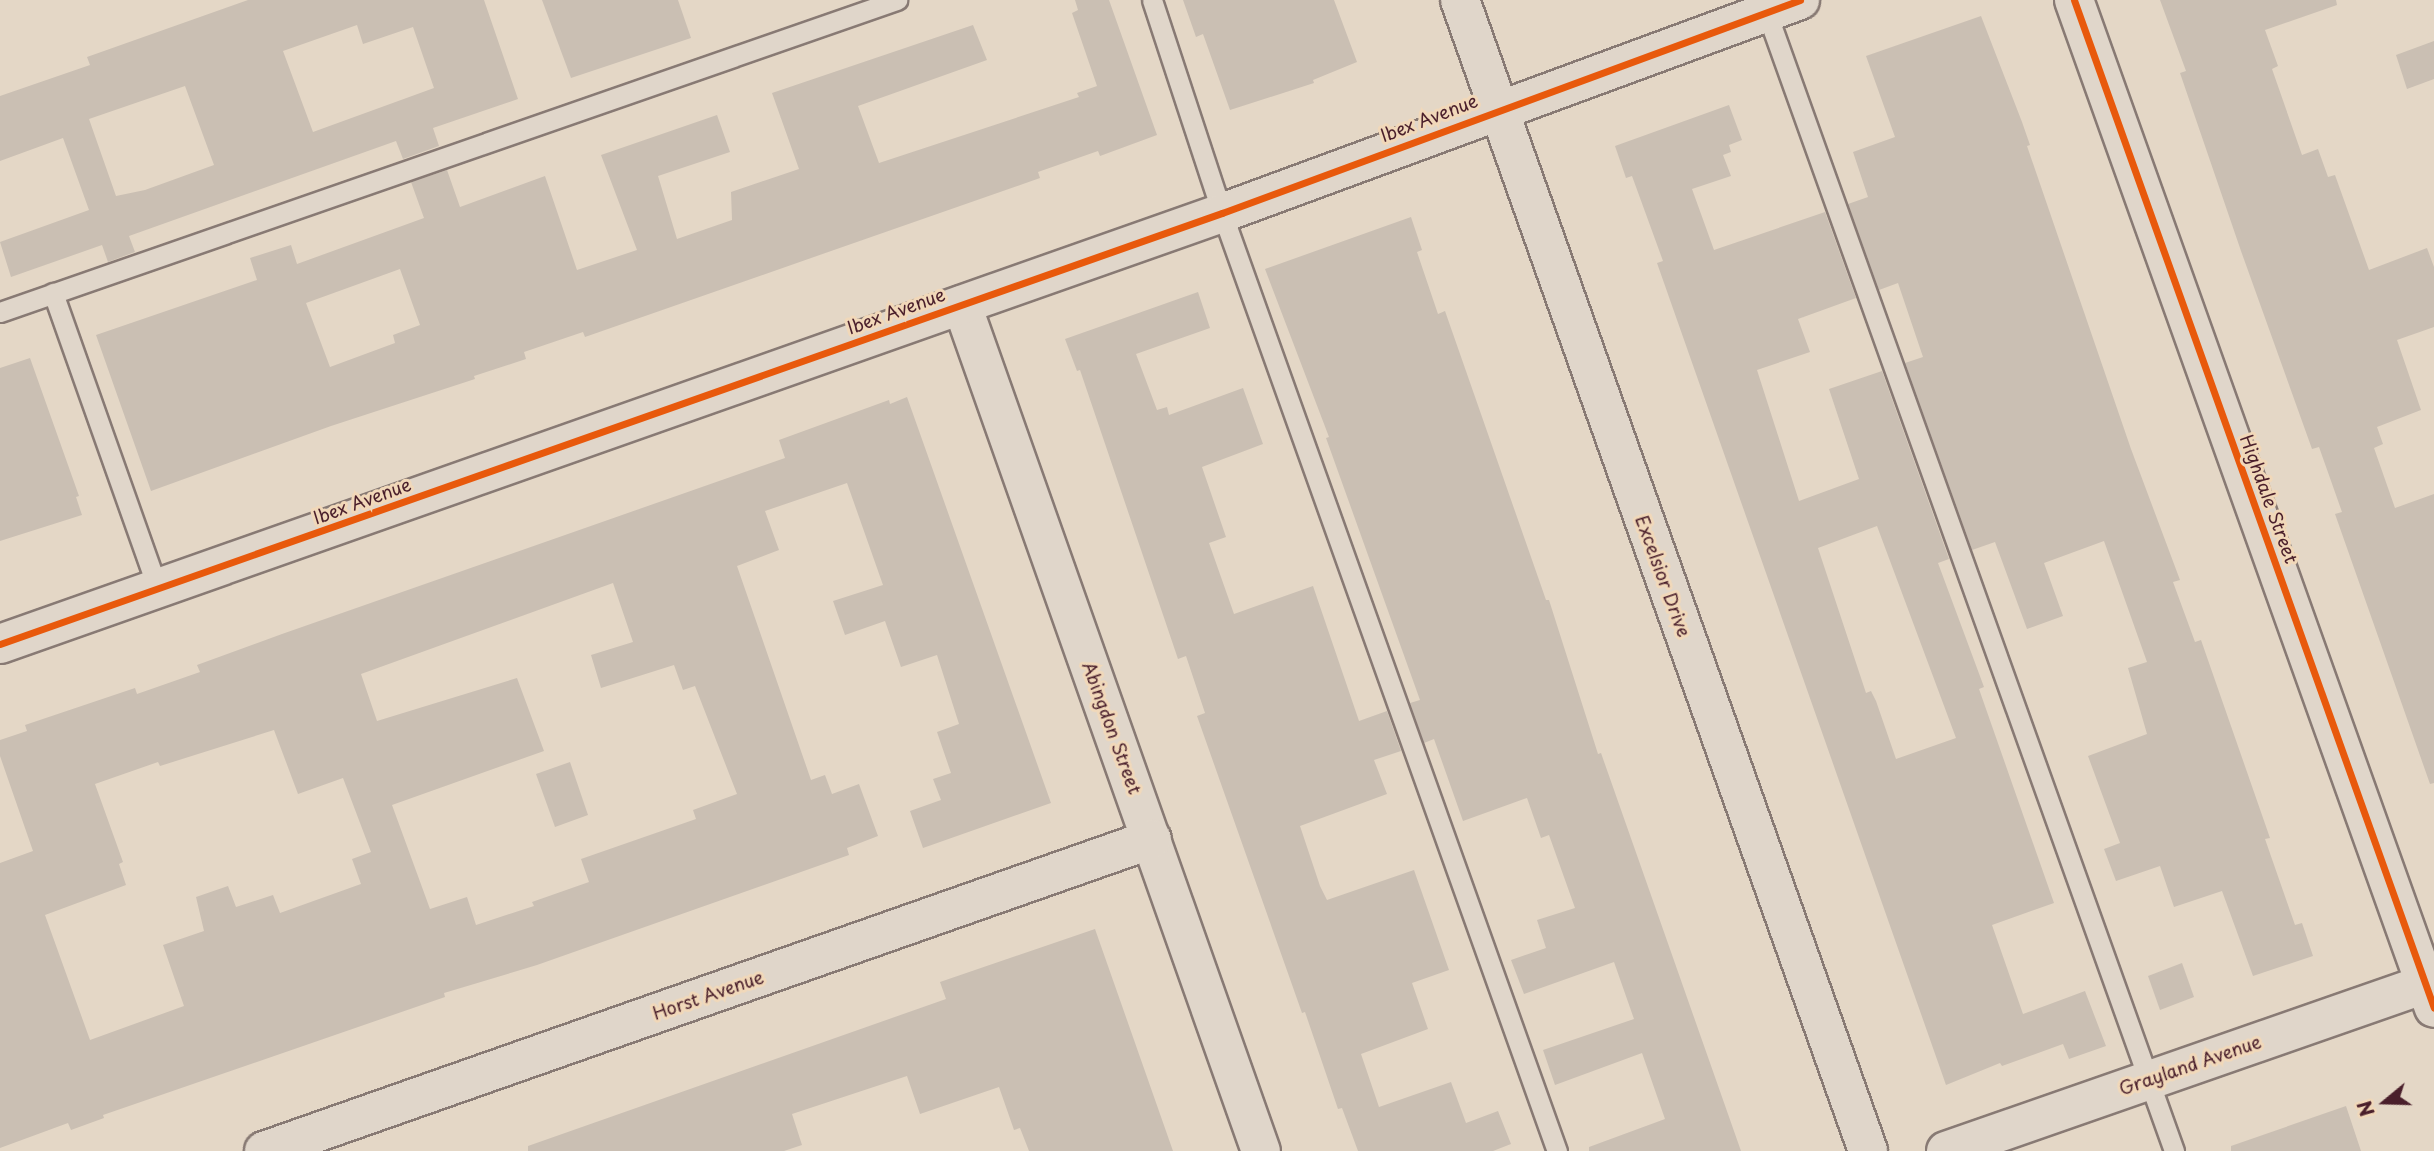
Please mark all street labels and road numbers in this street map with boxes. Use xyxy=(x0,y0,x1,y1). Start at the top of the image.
street label: Ibex Avenue xyxy=(1377,90,1481,146)
street label: Ibex Avenue xyxy=(844,283,948,339)
street label: Highdale Street xyxy=(2236,431,2302,567)
street label: Ibex Avenue xyxy=(310,473,414,529)
street label: Excelsior Drive xyxy=(1631,512,1695,640)
street label: Abingdon Street xyxy=(1078,659,1146,797)
street label: Horst Avenue xyxy=(650,966,766,1024)
street label: Grayland Avenue xyxy=(2116,1030,2264,1100)

